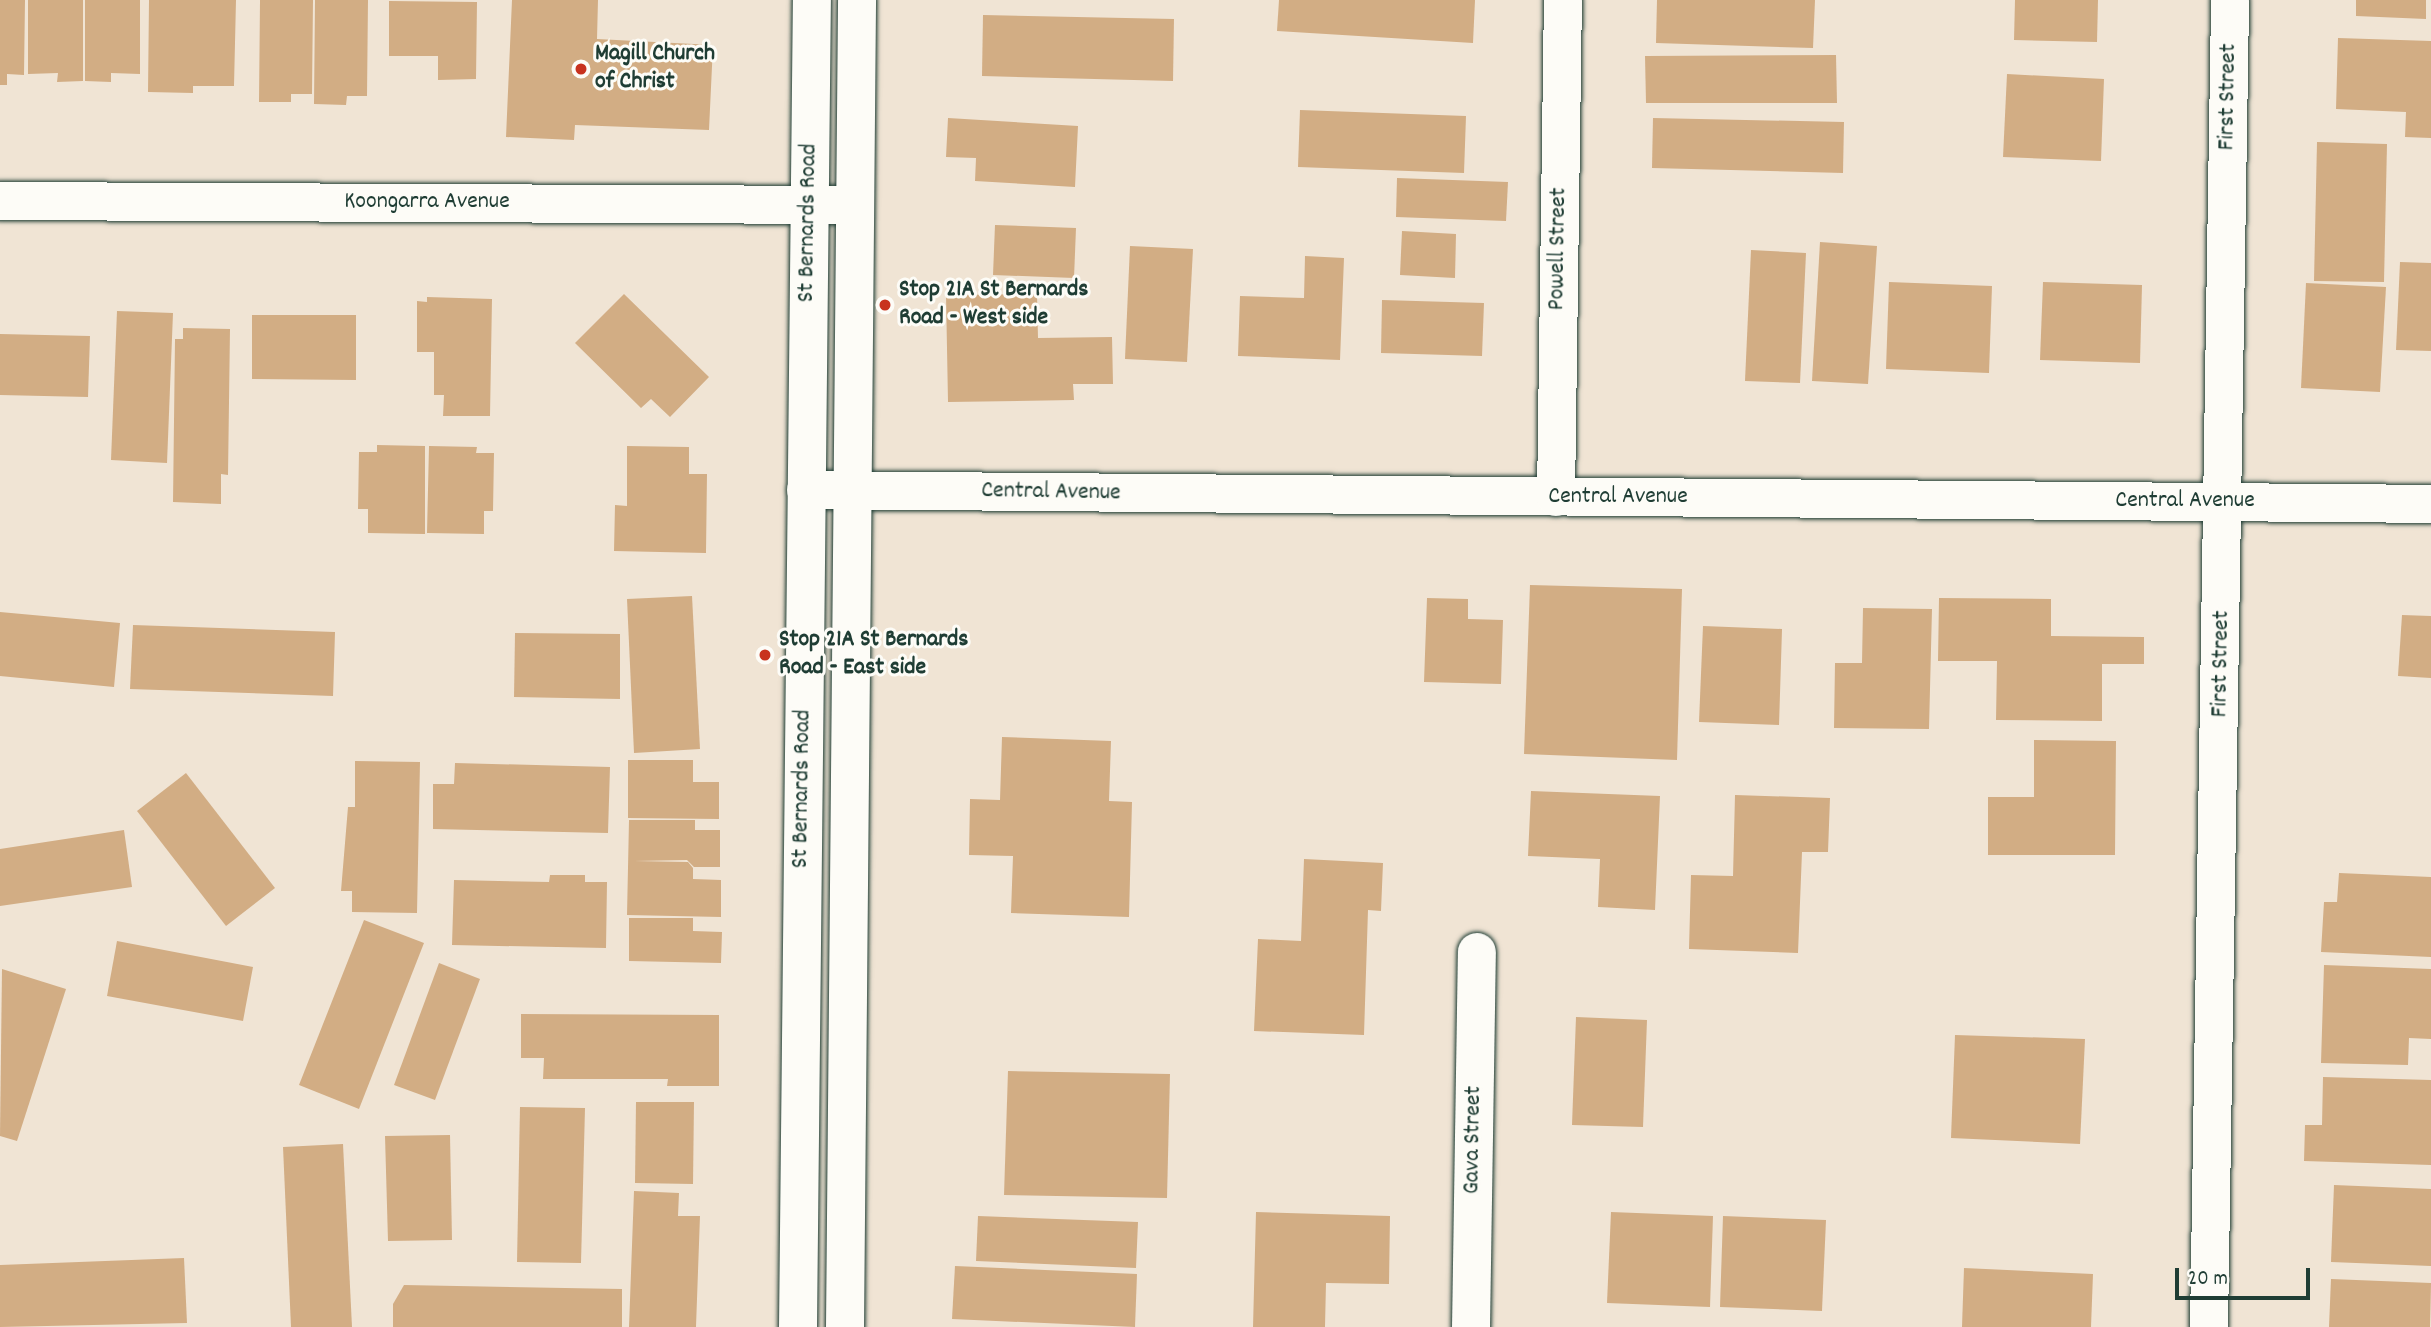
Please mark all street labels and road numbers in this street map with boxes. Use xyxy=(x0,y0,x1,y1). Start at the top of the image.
street label: First Street xyxy=(2214,43,2244,151)
street label: St Bernards Road xyxy=(793,143,825,303)
street label: Powell Street xyxy=(1544,187,1574,311)
street label: Koongarra Avenue xyxy=(344,189,510,217)
street label: Central Avenue xyxy=(981,477,1121,509)
street label: Central Avenue xyxy=(1548,484,1688,512)
street label: Central Avenue xyxy=(2115,488,2255,516)
street label: First Street xyxy=(2207,610,2237,718)
street label: St Bernards Road xyxy=(787,709,819,869)
street label: Gava Street xyxy=(1459,1086,1489,1194)

